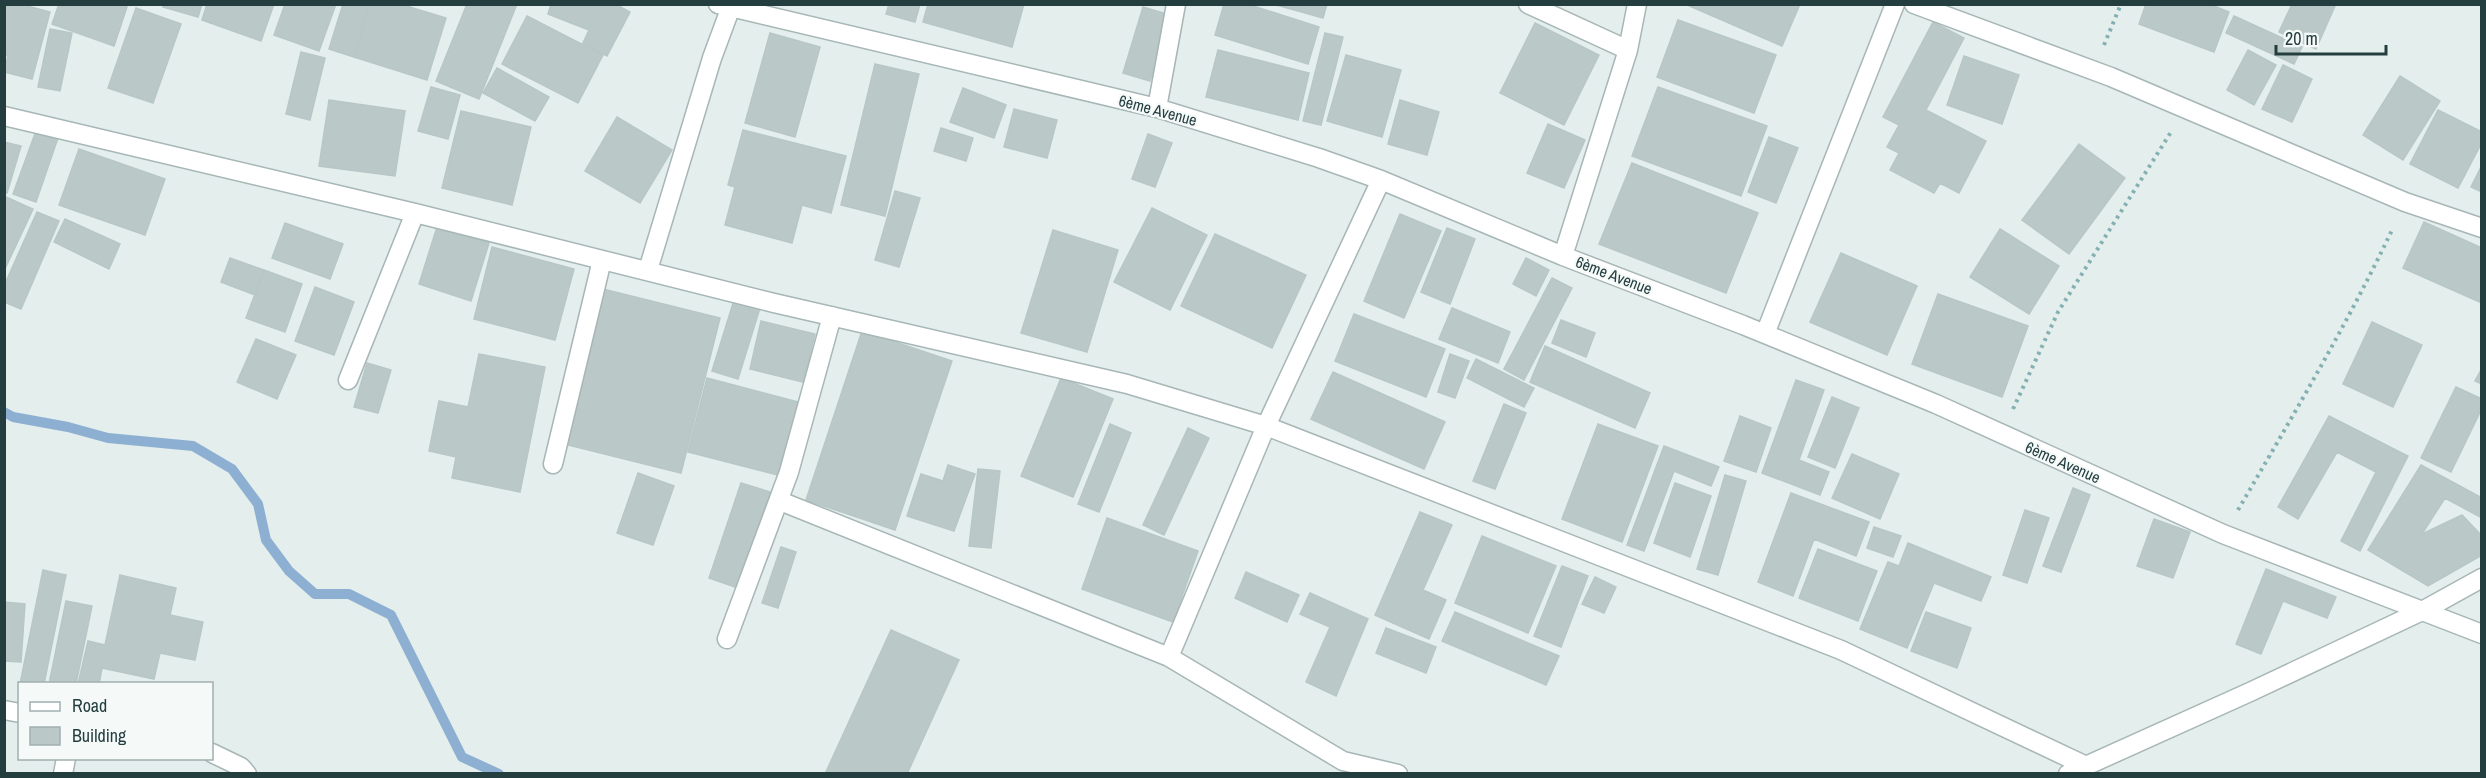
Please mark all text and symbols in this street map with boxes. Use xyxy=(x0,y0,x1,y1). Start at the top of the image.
scale bar xyxy=(2276,18,2386,56)
text: 20 m xyxy=(2285,26,2318,51)
street label: 6ème Avenue xyxy=(1117,89,1199,131)
street label: 6ème Avenue xyxy=(1573,250,1655,300)
street label: 6ème Avenue xyxy=(2022,436,2104,488)
legend xyxy=(18,682,213,760)
text: Road xyxy=(72,693,107,718)
text: Building xyxy=(72,723,127,748)

